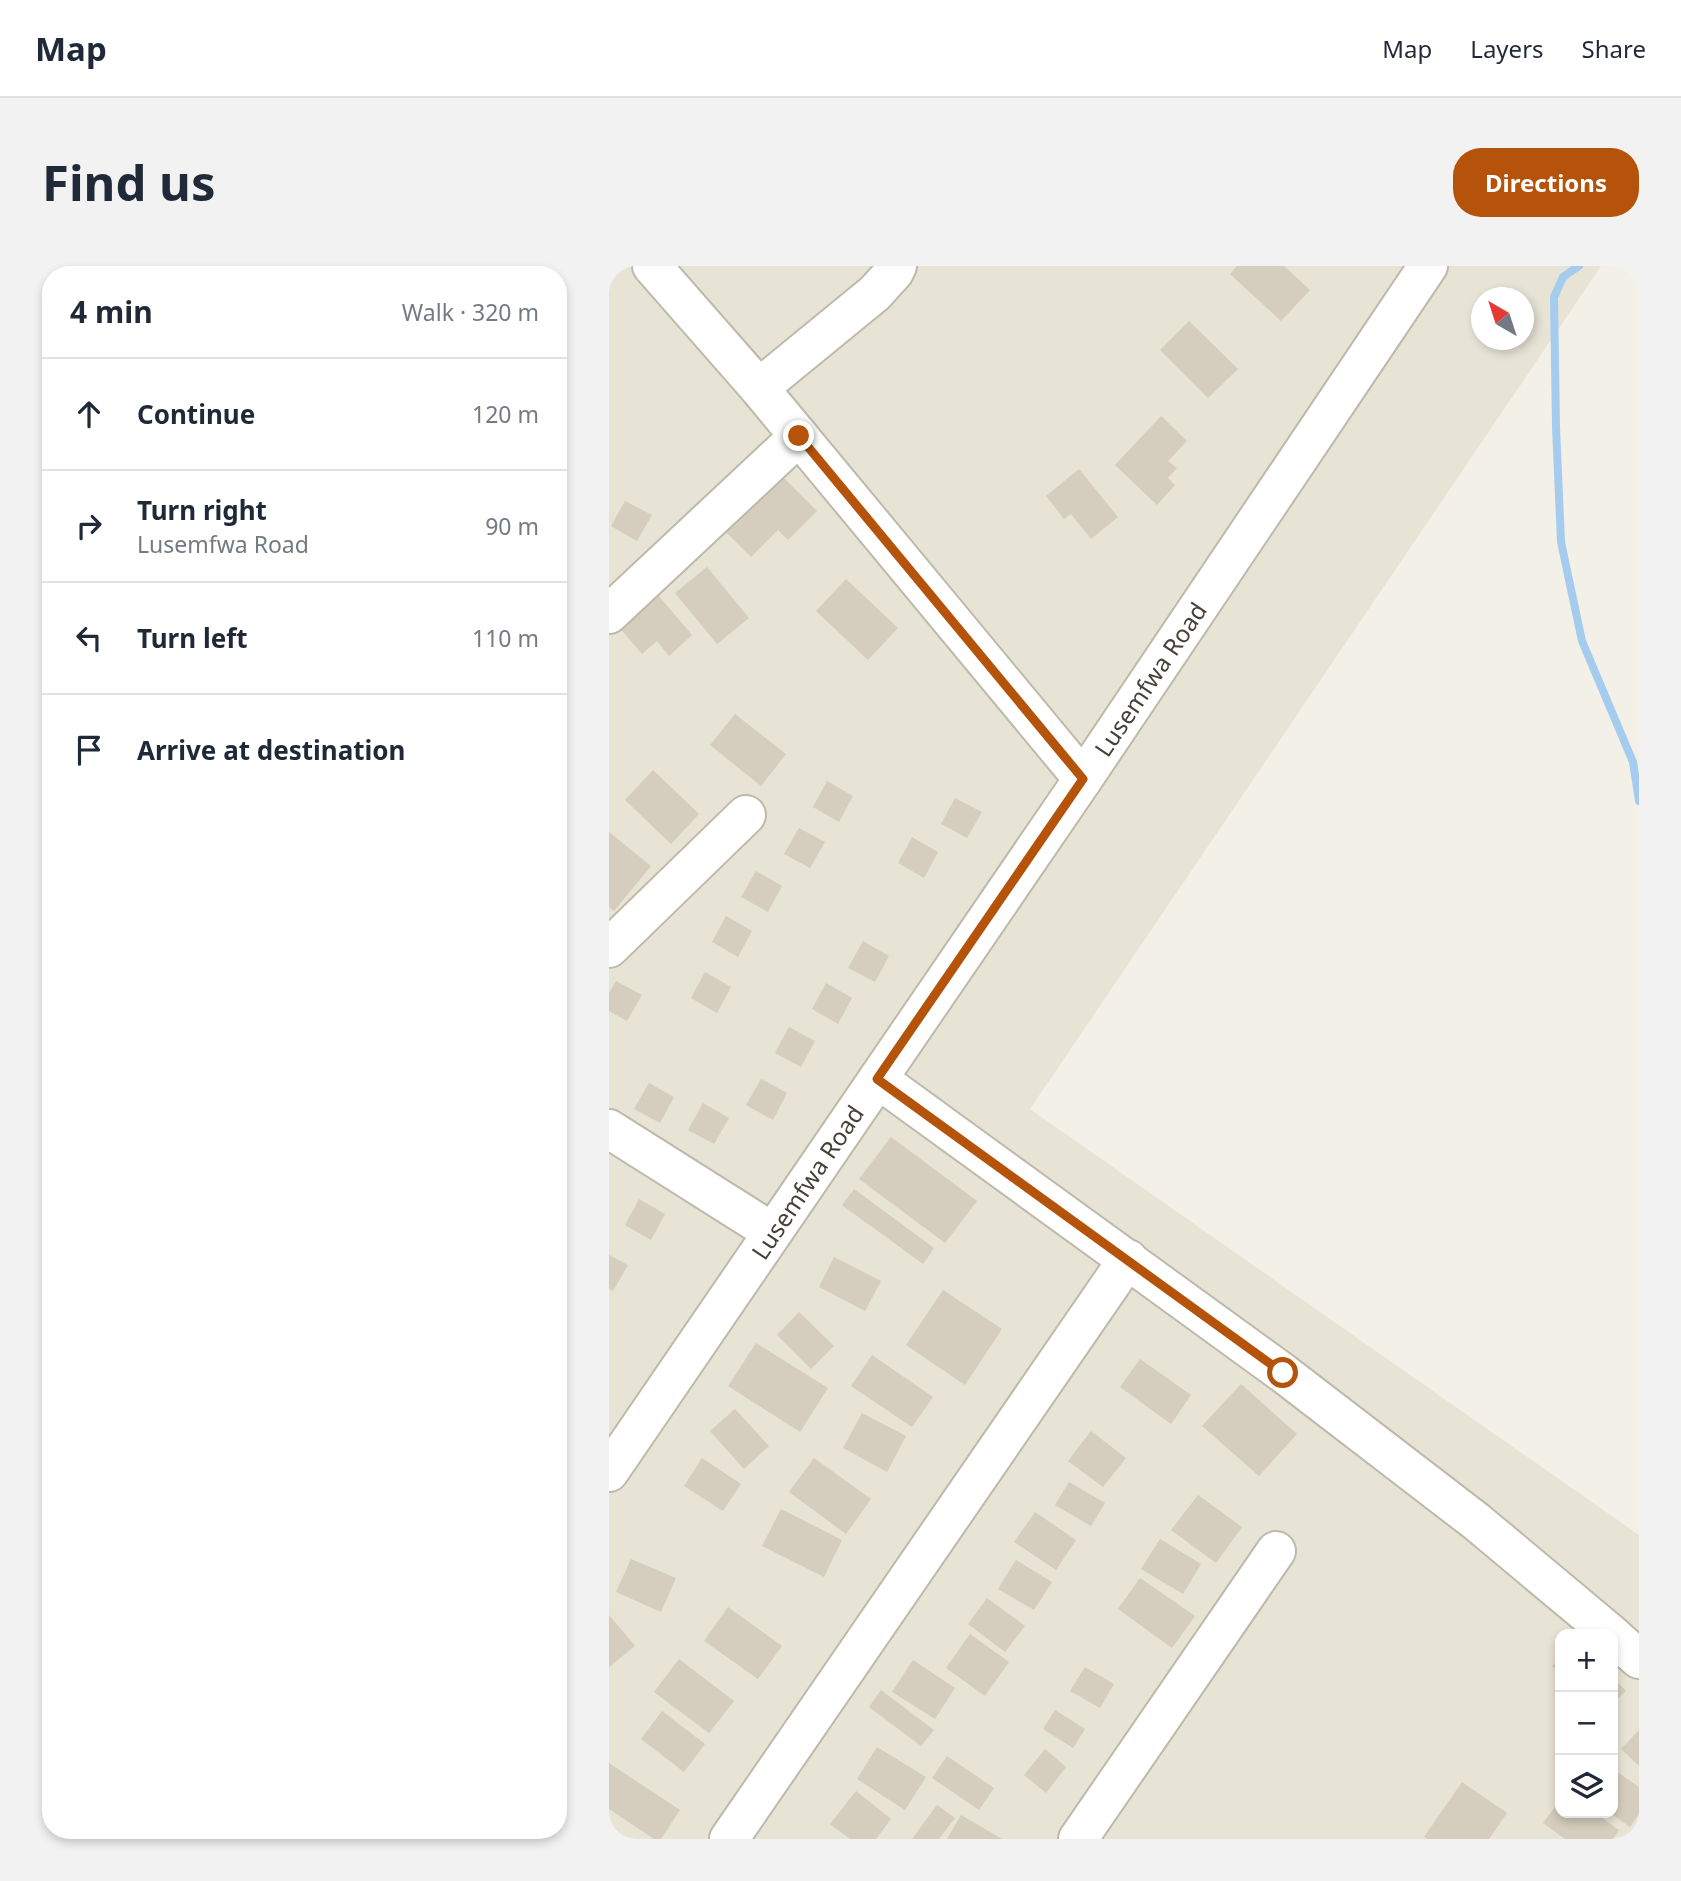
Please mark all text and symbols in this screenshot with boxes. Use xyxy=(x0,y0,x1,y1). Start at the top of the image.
text: Map xyxy=(35,26,107,71)
text: Map xyxy=(1382,32,1432,65)
text: Layers xyxy=(1470,32,1544,65)
text: Share xyxy=(1582,32,1646,65)
button: Directions xyxy=(1453,148,1639,217)
text: Find us xyxy=(42,149,216,215)
north arrow xyxy=(1471,287,1534,350)
text: 4 min xyxy=(70,291,153,332)
text: Walk · 320 m xyxy=(402,296,539,328)
icon: ahead xyxy=(70,395,108,433)
text: Continue xyxy=(137,396,255,432)
text: 120 m xyxy=(472,398,539,430)
route end xyxy=(783,420,814,451)
text: Turn right xyxy=(137,492,267,528)
icon: right xyxy=(70,507,108,545)
text: 90 m xyxy=(485,510,539,542)
text: Lusemfwa Road xyxy=(137,528,309,560)
street label: Lusemfwa Road xyxy=(1086,595,1214,763)
icon: left xyxy=(70,619,108,657)
text: Turn left xyxy=(137,620,248,656)
text: 110 m xyxy=(472,622,539,654)
icon: arrive xyxy=(70,731,108,769)
text: Arrive at destination xyxy=(137,732,406,768)
street label: Lusemfwa Road xyxy=(743,1098,871,1266)
route start xyxy=(1267,1357,1298,1388)
map controls xyxy=(1555,1629,1618,1818)
button: + xyxy=(1555,1629,1618,1692)
button: − xyxy=(1555,1692,1618,1755)
button: layers xyxy=(1555,1755,1618,1818)

